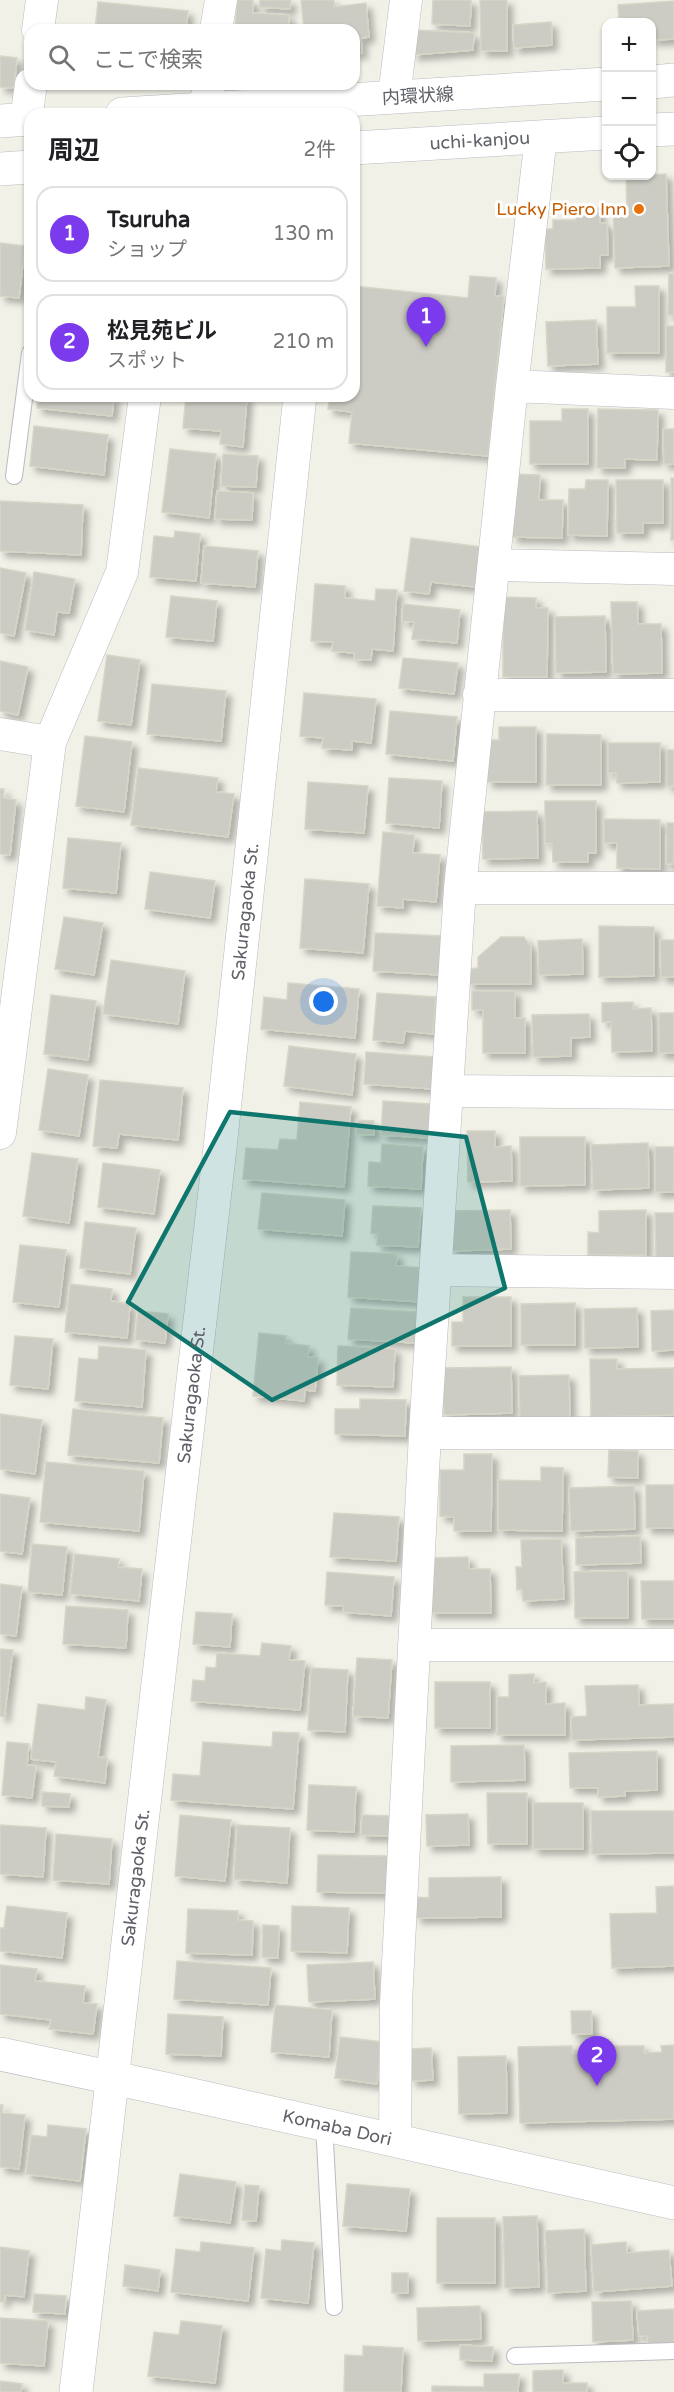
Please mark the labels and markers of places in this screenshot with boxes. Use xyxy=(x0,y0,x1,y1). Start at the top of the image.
place label: Lucky Piero Inn xyxy=(496,198,627,220)
marker: Lucky Piero Inn xyxy=(632,202,646,216)
pin: 1 xyxy=(406,298,446,347)
pin: 2 xyxy=(578,2036,616,2086)

